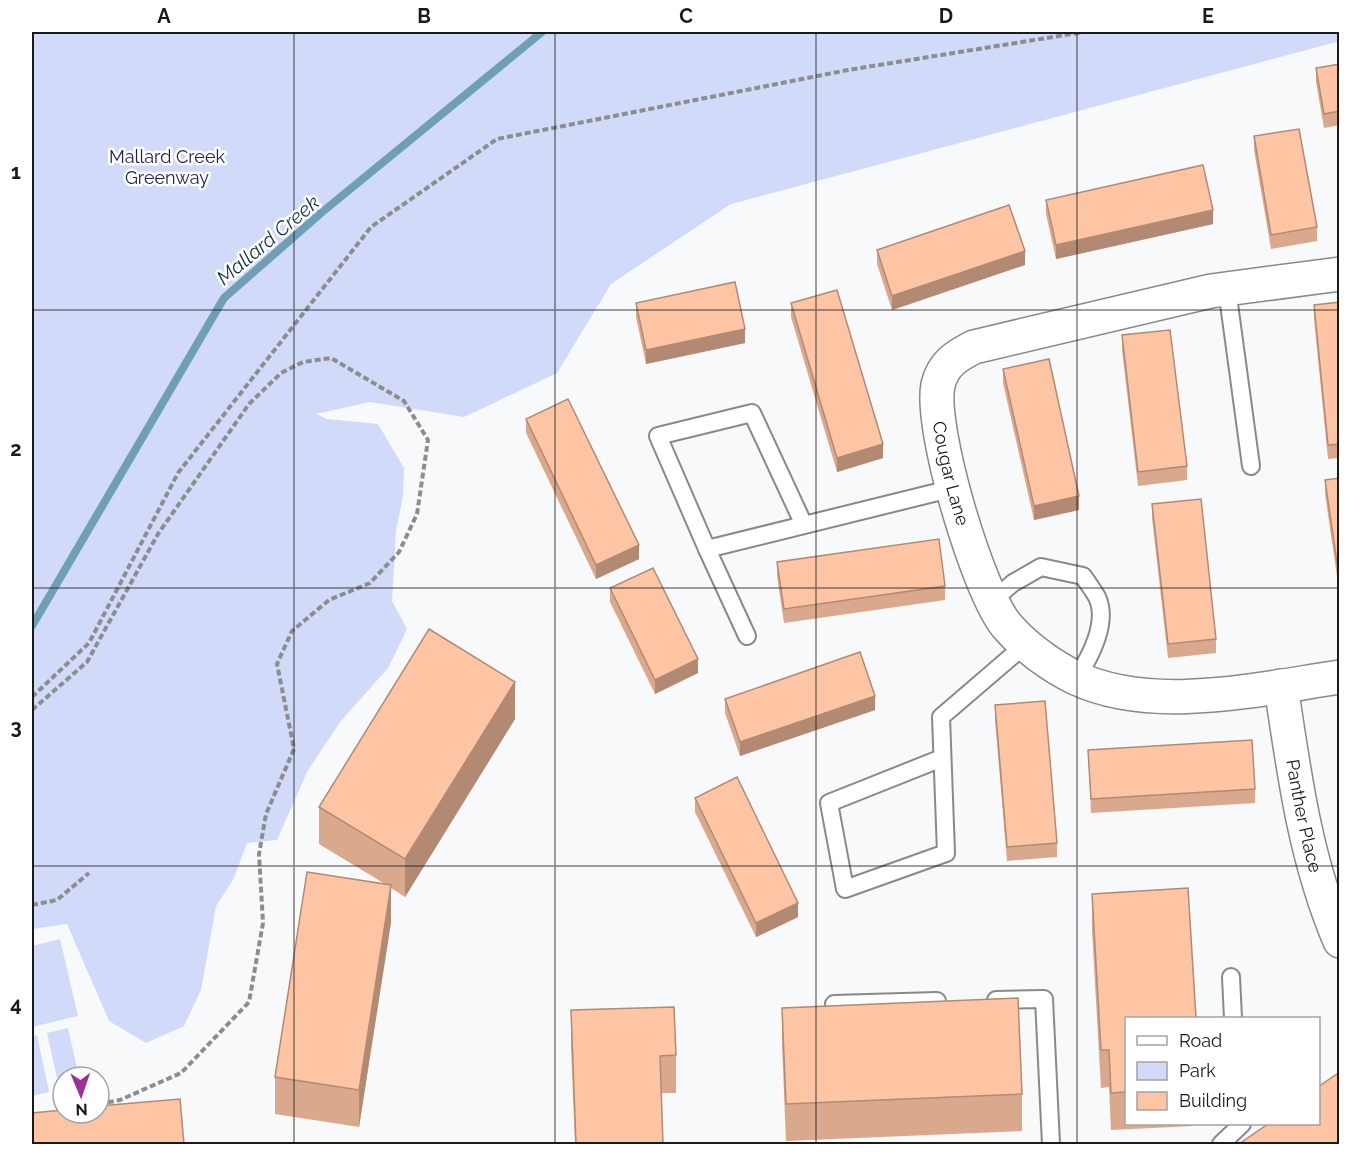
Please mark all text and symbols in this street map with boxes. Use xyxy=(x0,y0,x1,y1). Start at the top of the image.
text: A xyxy=(157,4,171,28)
text: B xyxy=(417,4,431,28)
text: C xyxy=(679,4,693,28)
text: D xyxy=(939,4,953,28)
text: E xyxy=(1202,4,1214,28)
park label: Mallard Creek Greenway xyxy=(109,146,225,188)
text: 1 xyxy=(11,160,21,184)
water label: Mallard Creek xyxy=(212,190,324,290)
street label: Cougar Lane xyxy=(929,420,974,529)
text: 2 xyxy=(10,437,22,461)
text: 3 xyxy=(10,715,22,739)
street label: Panther Place xyxy=(1282,758,1327,875)
text: 4 xyxy=(10,992,22,1016)
legend xyxy=(1125,1017,1320,1125)
text: Road xyxy=(1179,1030,1222,1051)
text: Park xyxy=(1179,1060,1216,1081)
north arrow xyxy=(51,1065,111,1125)
text: Building xyxy=(1179,1090,1247,1111)
text: N xyxy=(75,1100,88,1119)

